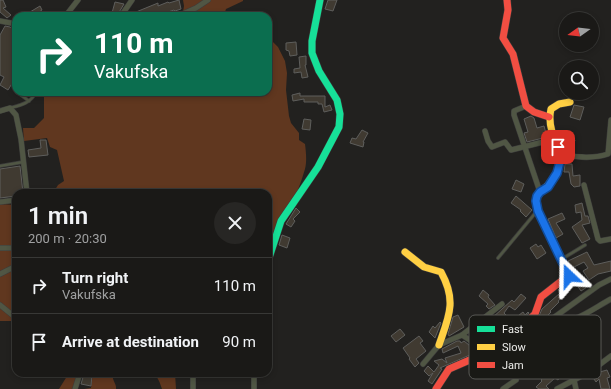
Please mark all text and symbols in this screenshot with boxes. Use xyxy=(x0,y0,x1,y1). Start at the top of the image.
north arrow xyxy=(559,12,599,52)
map controls xyxy=(559,12,599,100)
text: 110 m xyxy=(94,27,173,60)
icon: right xyxy=(28,28,80,80)
button: search xyxy=(559,60,599,100)
text: Vakufska xyxy=(94,61,168,82)
pin xyxy=(541,130,575,164)
icon: arrive xyxy=(547,136,569,158)
text: 1 min xyxy=(28,202,88,230)
button: close xyxy=(214,202,256,244)
text: 200 m · 20:30 xyxy=(28,231,107,246)
position arrow xyxy=(548,255,590,297)
text: Turn right xyxy=(62,269,128,287)
icon: right xyxy=(28,275,50,297)
text: 110 m xyxy=(214,277,256,295)
text: Vakufska xyxy=(62,287,116,302)
legend xyxy=(469,315,601,379)
text: Fast xyxy=(502,323,524,336)
icon: arrive xyxy=(28,331,50,353)
text: Arrive at destination xyxy=(62,333,199,351)
text: 90 m xyxy=(222,333,256,351)
text: Slow xyxy=(502,341,526,354)
text: Jam xyxy=(502,359,524,372)

